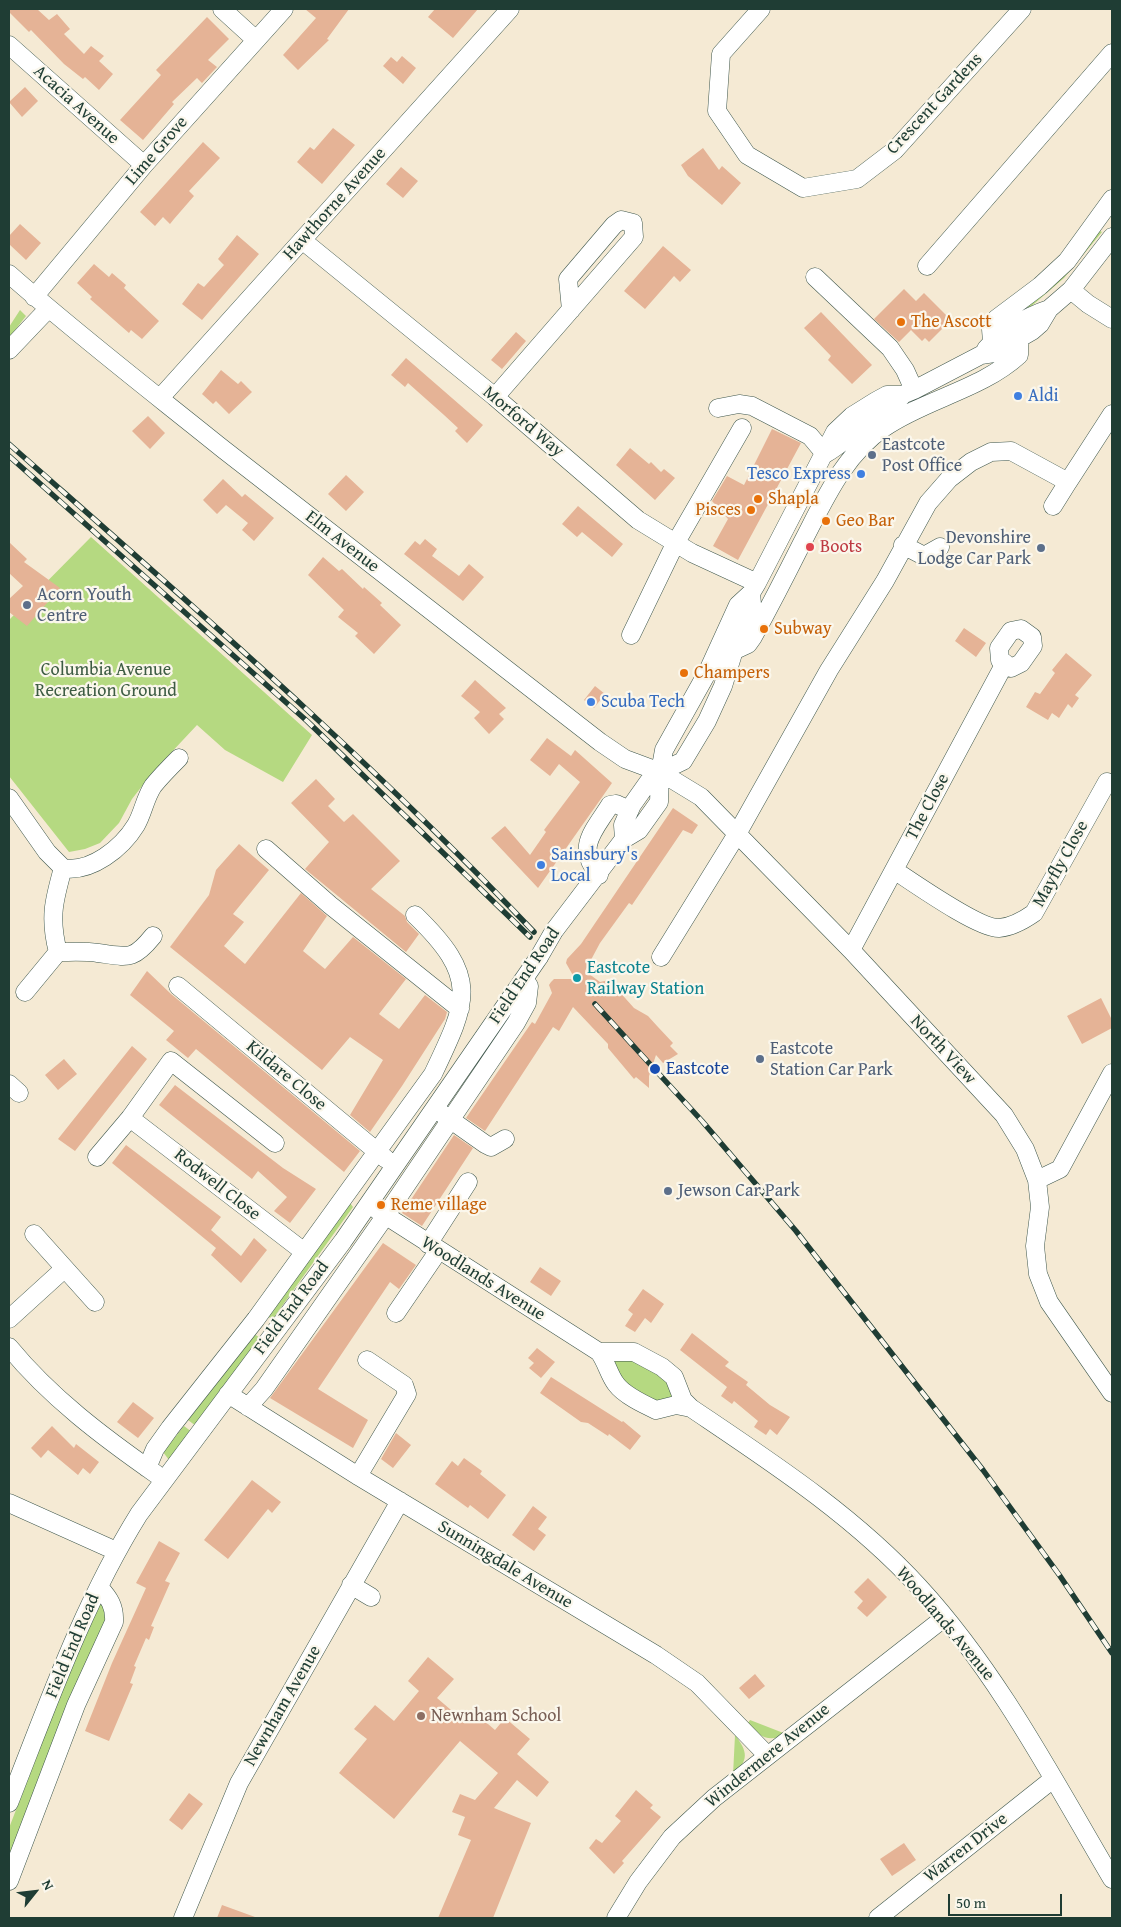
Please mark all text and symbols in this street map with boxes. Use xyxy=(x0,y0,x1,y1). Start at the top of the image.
street label: Crescent Gardens xyxy=(882,49,988,159)
street label: Acacia Avenue xyxy=(29,61,123,149)
street label: Lime Grove xyxy=(121,112,193,190)
street label: Hawthorne Avenue xyxy=(279,143,391,265)
place label: The Ascott xyxy=(911,311,992,333)
marker: The Ascott xyxy=(895,316,907,328)
street label: Morford Way xyxy=(478,382,568,462)
place label: Aldi xyxy=(1028,385,1059,407)
marker: Aldi xyxy=(1012,390,1024,402)
place label: Eastcote Post Office xyxy=(882,434,962,476)
marker: Eastcote Post Office xyxy=(866,449,878,461)
place label: Tesco Express xyxy=(747,463,851,485)
marker: Tesco Express xyxy=(855,468,867,480)
place label: Shapla xyxy=(768,488,819,510)
marker: Shapla xyxy=(752,493,764,505)
place label: Pisces xyxy=(696,499,741,521)
marker: Pisces xyxy=(745,504,757,516)
street label: Elm Avenue xyxy=(301,506,383,578)
place label: Geo Bar xyxy=(836,510,894,532)
marker: Geo Bar xyxy=(820,515,832,527)
place label: Devonshire Lodge Car Park xyxy=(918,527,1031,570)
place label: Boots xyxy=(820,536,862,558)
marker: Boots xyxy=(804,541,816,553)
marker: Devonshire Lodge Car Park xyxy=(1035,542,1047,554)
place label: Acorn Youth Centre xyxy=(37,584,132,626)
marker: Acorn Youth Centre xyxy=(21,599,33,611)
place label: Subway xyxy=(774,618,832,640)
marker: Subway xyxy=(758,623,770,635)
park label: Columbia Avenue Recreation Ground xyxy=(35,659,177,702)
place label: Champers xyxy=(694,662,770,684)
marker: Champers xyxy=(678,667,690,679)
place label: Scuba Tech xyxy=(601,691,685,713)
marker: Scuba Tech xyxy=(585,696,597,708)
street label: The Close xyxy=(902,770,954,844)
street label: Mayfly Close xyxy=(1028,817,1094,911)
place label: Sainsbury's Local xyxy=(551,844,638,886)
marker: Sainsbury's Local xyxy=(535,859,547,871)
street label: Field End Road xyxy=(485,924,565,1028)
place label: Eastcote Railway Station xyxy=(587,957,704,1000)
marker: Eastcote Railway Station xyxy=(571,972,583,984)
street label: North View xyxy=(905,1011,981,1089)
street label: Kildare Close xyxy=(242,1036,330,1116)
place label: Eastcote Station Car Park xyxy=(770,1038,893,1080)
marker: Eastcote Station Car Park xyxy=(754,1053,766,1065)
place label: Eastcote xyxy=(666,1058,729,1080)
marker: Eastcote xyxy=(648,1062,662,1076)
street label: Rodwell Close xyxy=(169,1145,265,1225)
place label: Jewson Car Park xyxy=(678,1180,800,1202)
marker: Jewson Car Park xyxy=(662,1185,674,1197)
place label: Reme village xyxy=(391,1194,487,1216)
marker: Reme village xyxy=(375,1199,387,1211)
street label: Woodlands Avenue xyxy=(417,1232,549,1326)
street label: Field End Road xyxy=(250,1257,334,1359)
street label: Sunningdale Avenue xyxy=(434,1516,576,1614)
street label: Woodlands Avenue xyxy=(891,1563,999,1685)
street label: Field End Road xyxy=(41,1591,105,1701)
street label: Newnham Avenue xyxy=(240,1642,326,1770)
street label: Windermere Avenue xyxy=(701,1699,835,1813)
place label: Newnham School xyxy=(431,1705,561,1727)
marker: Newnham School xyxy=(415,1710,427,1722)
street label: Warren Drive xyxy=(920,1809,1012,1887)
north arrow xyxy=(10,1867,60,1917)
text: N xyxy=(37,1876,59,1894)
scale bar xyxy=(951,1884,1065,1916)
text: 50 m xyxy=(956,1892,986,1913)

